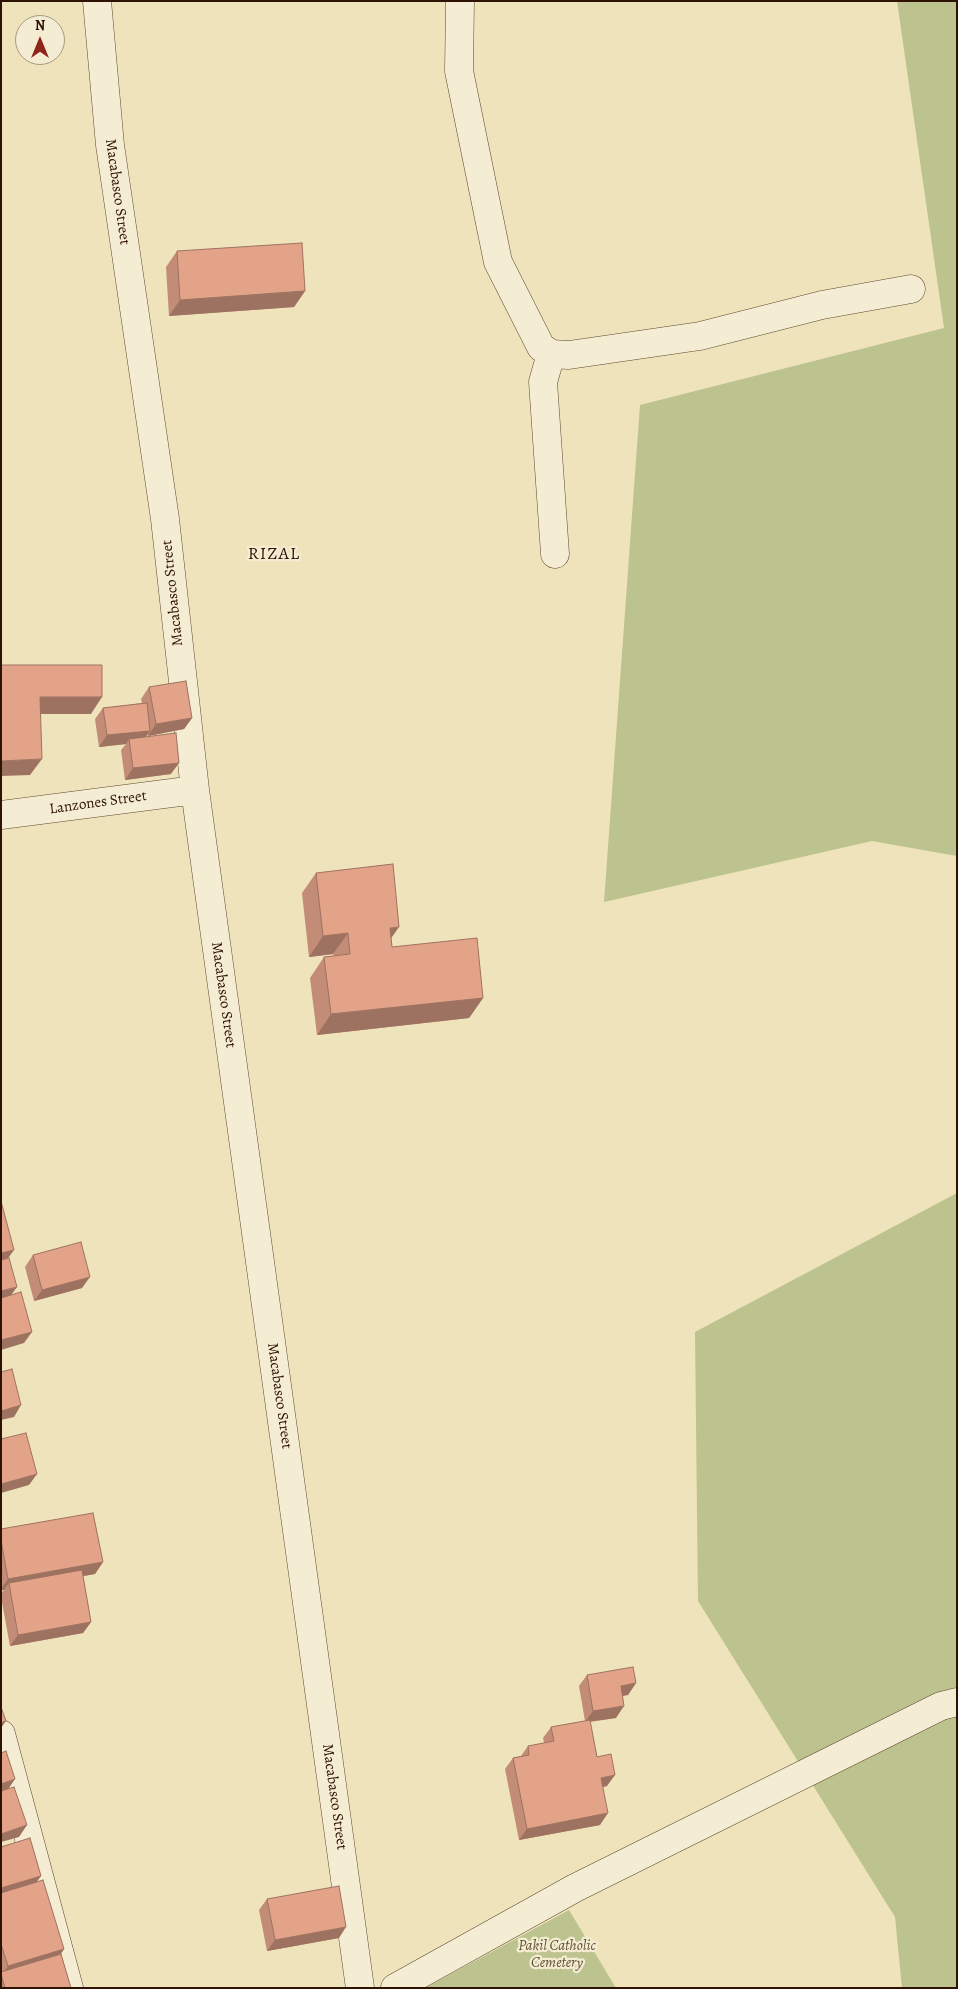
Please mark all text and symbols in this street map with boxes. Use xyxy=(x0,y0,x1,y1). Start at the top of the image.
north arrow xyxy=(15,15,65,65)
text: N xyxy=(35,16,45,35)
street label: Macabasco Street xyxy=(101,138,133,246)
street label: Macabasco Street xyxy=(158,539,188,647)
district label: RIZAL xyxy=(247,544,301,566)
street label: Lanzones Street xyxy=(48,787,148,819)
street label: Macabasco Street xyxy=(207,941,239,1049)
street label: Macabasco Street xyxy=(263,1342,295,1450)
street label: Macabasco Street xyxy=(318,1743,350,1851)
park label: Pakil Catholic Cemetery xyxy=(518,1937,596,1972)

